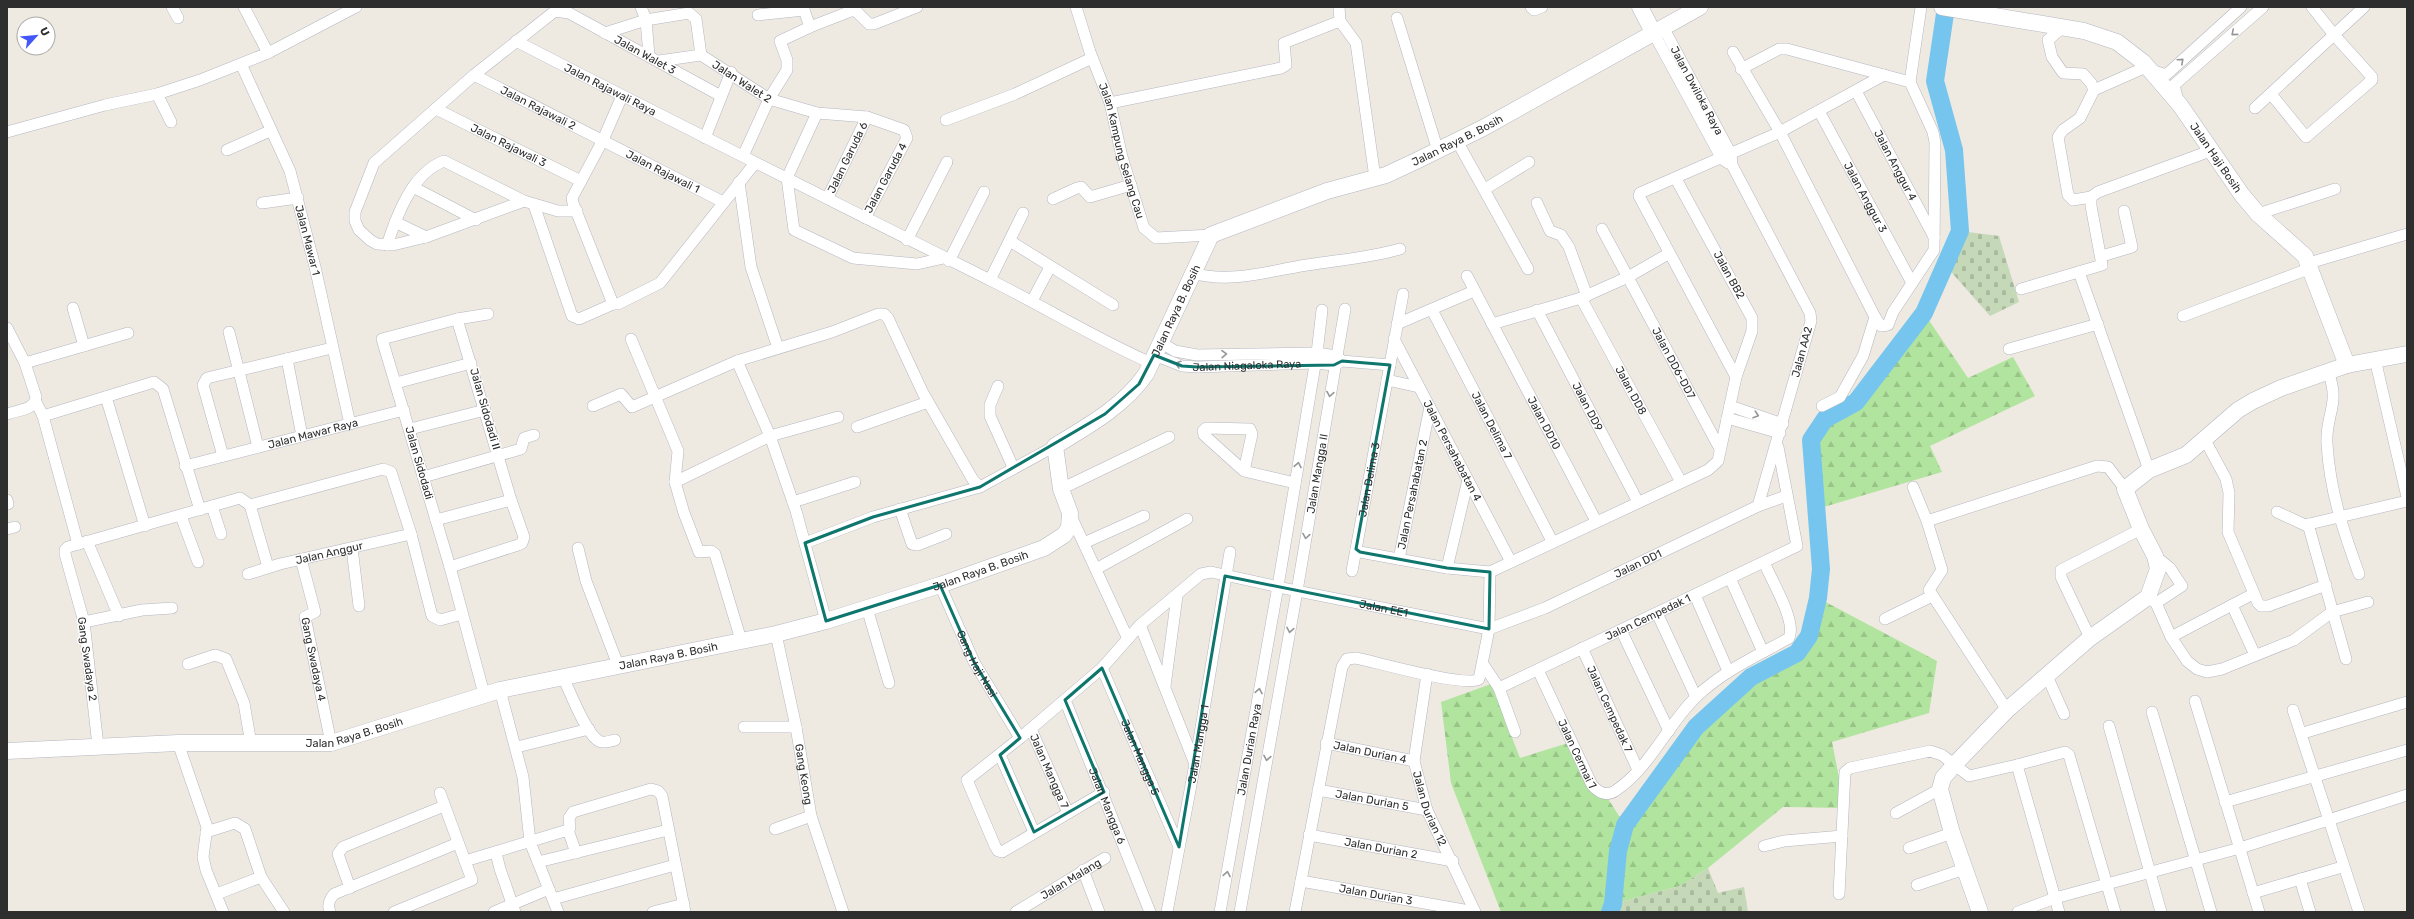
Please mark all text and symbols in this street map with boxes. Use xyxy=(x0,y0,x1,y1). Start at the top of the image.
north arrow xyxy=(16,16,56,56)
text: U xyxy=(37,25,52,38)
one-way arrow xyxy=(2231,28,2239,35)
street label: Jalan Walet 3 xyxy=(612,33,678,77)
street label: Jalan Dwiloka Raya xyxy=(1668,44,1726,137)
street label: Jalan Walet 2 xyxy=(710,58,774,105)
one-way arrow xyxy=(2177,59,2184,66)
street label: Jalan Rajawali Raya xyxy=(562,61,658,118)
street label: Jalan Kampung Selang Cau xyxy=(1096,81,1147,220)
street label: Jalan Rajawali 2 xyxy=(498,83,578,132)
street label: Jalan Raya B. Bosih xyxy=(1410,112,1505,169)
street label: Jalan Garuda 6 xyxy=(824,119,870,195)
street label: Jalan Haji Bosih xyxy=(2187,120,2245,195)
street label: Jalan Rajawali 3 xyxy=(469,121,549,169)
street label: Jalan Anggur 4 xyxy=(1871,128,1920,203)
street label: Jalan Garuda 4 xyxy=(862,141,910,215)
street label: Jalan Rajawali 1 xyxy=(624,147,702,196)
street label: Jalan Anggur 3 xyxy=(1841,160,1890,235)
street label: Jalan Mawar 1 xyxy=(293,204,323,276)
street label: Jalan BB2 xyxy=(1711,249,1747,301)
street label: Jalan Raya B. Bosih xyxy=(1148,262,1203,359)
street label: Jalan DD6-DD7 xyxy=(1649,325,1698,401)
street label: Jalan AA2 xyxy=(1789,325,1815,379)
one-way arrow xyxy=(1221,350,1227,359)
street label: Jalan Niagaloka Raya xyxy=(1192,357,1301,374)
one-way arrow xyxy=(1175,360,1182,369)
street label: Jalan DD8 xyxy=(1613,364,1650,417)
street label: Jalan Sidodadi II xyxy=(467,367,503,451)
street label: Jalan DD9 xyxy=(1570,380,1606,433)
street label: Jalan Delima 7 xyxy=(1469,389,1515,462)
one-way arrow xyxy=(1326,391,1335,397)
street label: Jalan DD10 xyxy=(1525,394,1564,452)
street label: Jalan Persahabatan 4 xyxy=(1421,398,1484,503)
one-way arrow xyxy=(1753,410,1760,419)
street label: Jalan Mawar Raya xyxy=(266,416,359,451)
street label: Jalan Sidodadi xyxy=(402,425,436,501)
street label: Jalan Mangga II xyxy=(1304,433,1330,515)
street label: Jalan Persahabatan 2 xyxy=(1395,438,1430,550)
street label: Jalan Delima 3 xyxy=(1356,441,1382,518)
one-way arrow xyxy=(1293,462,1302,468)
one-way arrow xyxy=(1303,533,1311,539)
street label: Jalan Anggur xyxy=(294,539,365,567)
street label: Jalan DD1 xyxy=(1612,547,1664,580)
street label: Jalan Raya B. Bosih xyxy=(931,548,1030,593)
street label: Jalan Cempedak 1 xyxy=(1603,591,1693,643)
street label: Jalan EE1 xyxy=(1358,597,1409,619)
street label: Gang Swadaya 2 xyxy=(75,616,99,702)
street label: Gang Swadaya 4 xyxy=(299,616,329,702)
one-way arrow xyxy=(1287,627,1295,633)
street label: Gang Haji Nasi xyxy=(954,628,1000,699)
street label: Jalan Raya B. Bosih xyxy=(618,640,719,672)
street label: Jalan Cempedak 7 xyxy=(1584,664,1636,755)
one-way arrow xyxy=(1255,687,1263,694)
street label: Jalan Durian Raya xyxy=(1234,703,1263,796)
street label: Jalan Mangga 1 xyxy=(1185,704,1211,784)
street label: Jalan Raya B. Bosih xyxy=(306,714,405,750)
street label: Jalan Mangga 5 xyxy=(1118,717,1163,797)
street label: Jalan Cermai 7 xyxy=(1556,717,1600,792)
street label: Jalan Mangga 7 xyxy=(1027,732,1072,811)
street label: Jalan Durian 4 xyxy=(1332,738,1408,766)
street label: Gang Keong xyxy=(792,743,815,806)
one-way arrow xyxy=(1264,755,1272,761)
street label: Jalan Mangga 6 xyxy=(1086,766,1129,846)
street label: Jalan Durian 12 xyxy=(1410,770,1449,848)
street label: Jalan Durian 5 xyxy=(1334,787,1410,813)
street label: Jalan Durian 2 xyxy=(1343,835,1418,861)
street label: Jalan Malang xyxy=(1038,856,1103,902)
one-way arrow xyxy=(1222,870,1230,877)
street label: Jalan Durian 3 xyxy=(1338,881,1414,907)

